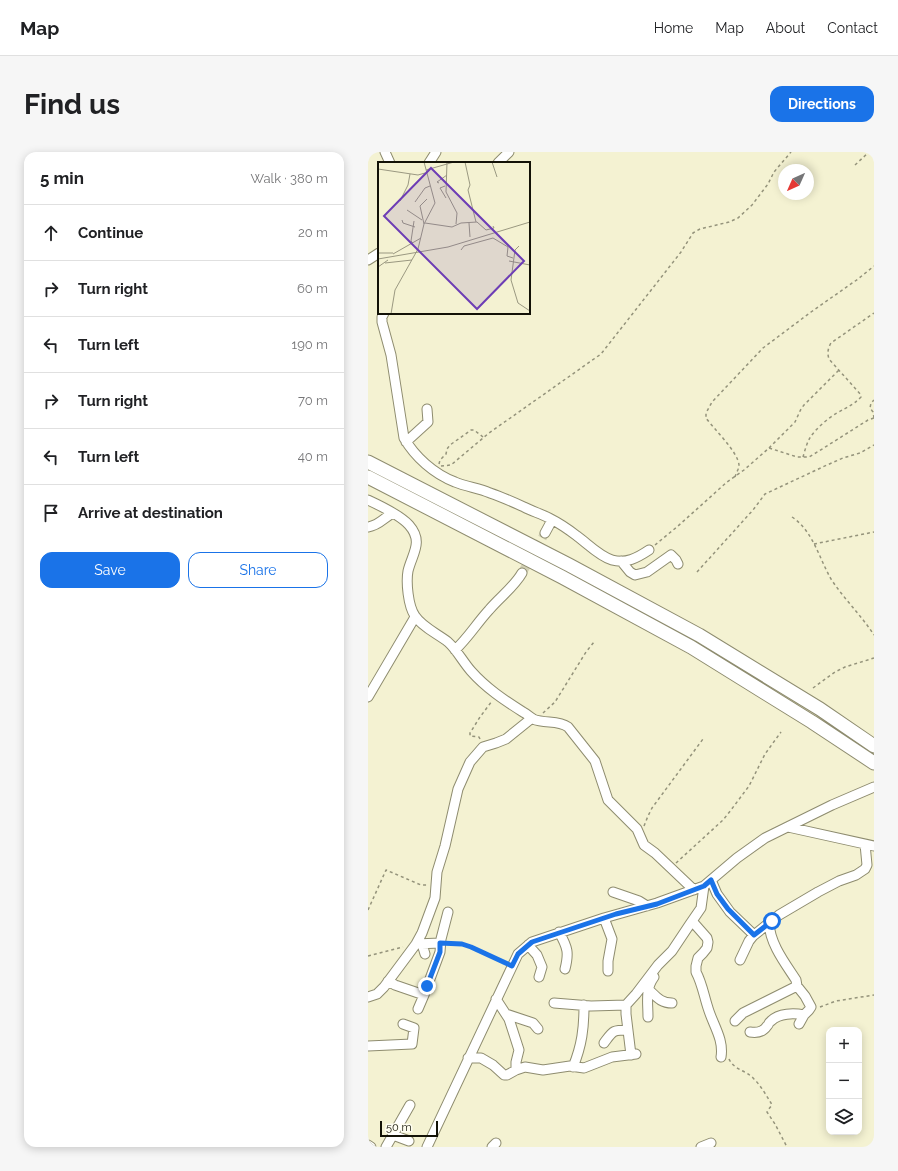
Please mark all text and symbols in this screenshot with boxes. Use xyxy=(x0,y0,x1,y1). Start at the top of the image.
text: Map xyxy=(20,17,59,39)
text: Home xyxy=(654,20,693,36)
text: Map xyxy=(715,20,744,36)
text: About xyxy=(766,20,805,36)
text: Contact xyxy=(827,20,878,36)
button: Directions xyxy=(770,86,874,122)
text: Find us xyxy=(24,88,120,121)
inset map xyxy=(378,162,530,314)
north arrow xyxy=(778,164,814,200)
text: 5 min xyxy=(40,168,84,188)
text: Walk · 380 m xyxy=(251,171,328,186)
icon: ahead xyxy=(40,222,62,244)
text: Continue xyxy=(78,224,143,242)
text: 20 m xyxy=(298,225,328,240)
icon: right xyxy=(40,278,62,300)
text: Turn right xyxy=(78,280,148,298)
text: 60 m xyxy=(297,281,328,296)
icon: left xyxy=(40,334,62,356)
text: Turn left xyxy=(78,336,139,354)
text: 190 m xyxy=(292,337,328,352)
icon: right xyxy=(40,390,62,412)
text: Turn right xyxy=(78,392,148,410)
text: 70 m xyxy=(298,393,328,408)
icon: left xyxy=(40,446,62,468)
text: Turn left xyxy=(78,448,139,466)
text: 40 m xyxy=(298,449,328,464)
icon: arrive xyxy=(40,502,62,524)
text: Arrive at destination xyxy=(78,504,223,522)
button: Save xyxy=(40,552,180,588)
button: Share xyxy=(188,552,328,588)
route start xyxy=(763,912,781,930)
route end xyxy=(418,977,436,995)
map controls xyxy=(826,1027,862,1135)
button: + xyxy=(826,1027,862,1063)
button: − xyxy=(826,1063,862,1099)
button: layers xyxy=(826,1099,862,1135)
scale bar xyxy=(380,1119,438,1138)
text: 50 m xyxy=(386,1121,412,1134)

